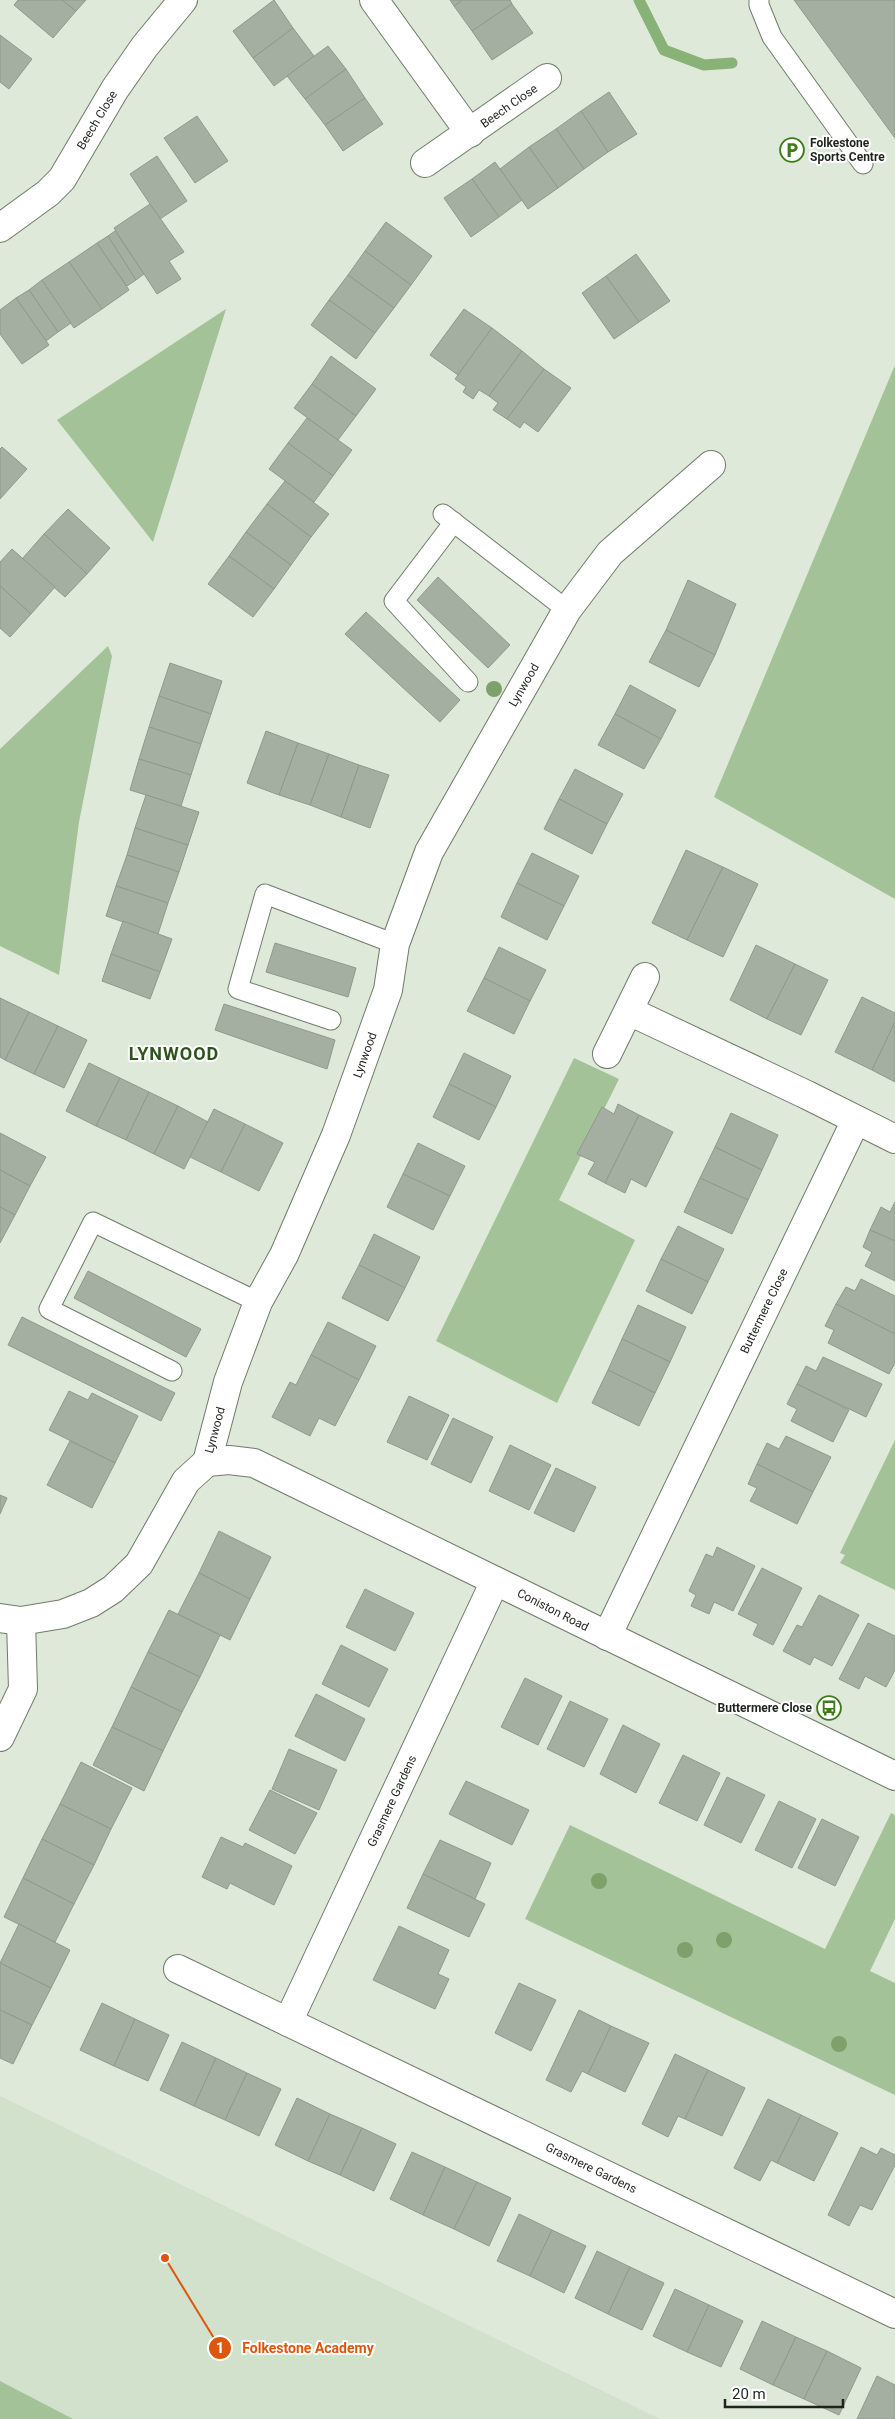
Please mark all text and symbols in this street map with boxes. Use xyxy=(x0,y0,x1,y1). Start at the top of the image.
street label: Beech Close xyxy=(478,81,540,131)
street label: Beech Close xyxy=(74,88,120,152)
place label: Folkestone Sports Centre xyxy=(810,136,885,164)
parking icon: Folkestone Sports Centre xyxy=(779,137,805,163)
street label: Lynwood xyxy=(506,661,542,709)
street label: Lynwood xyxy=(350,1030,380,1080)
district label: LYNWOOD xyxy=(129,1043,219,1064)
street label: Buttermere Close xyxy=(737,1266,791,1356)
street label: Lynwood xyxy=(202,1405,228,1455)
street label: Coniston Road xyxy=(515,1586,591,1634)
bus stop icon: Buttermere Close xyxy=(816,1695,842,1721)
place label: Buttermere Close xyxy=(718,1701,813,1715)
street label: Grasmere Gardens xyxy=(365,1753,419,1849)
street label: Grasmere Gardens xyxy=(543,2140,639,2196)
callout: Folkestone Academy xyxy=(207,2333,383,2362)
text: 1 xyxy=(216,2339,224,2357)
text: Folkestone Academy xyxy=(242,2340,375,2356)
scale bar xyxy=(725,2376,842,2408)
text: 20 m xyxy=(732,2385,766,2403)

